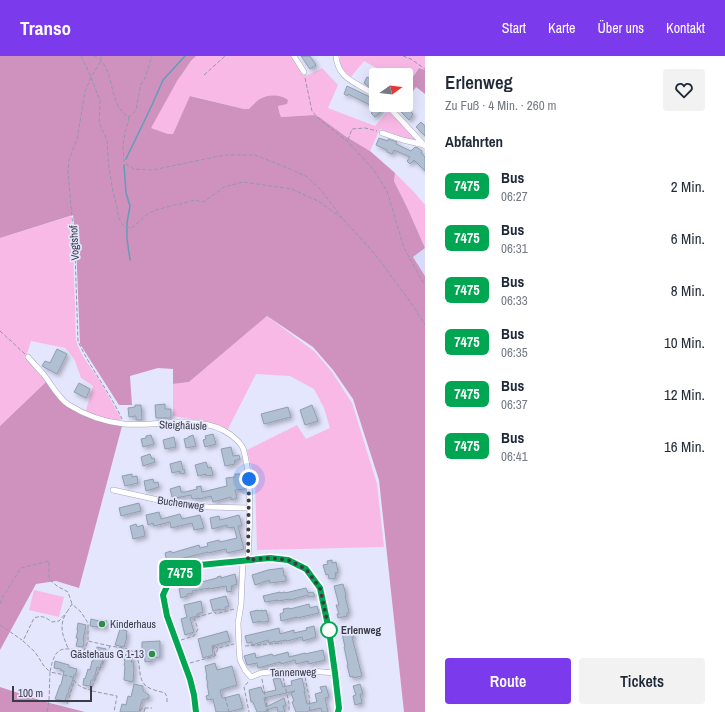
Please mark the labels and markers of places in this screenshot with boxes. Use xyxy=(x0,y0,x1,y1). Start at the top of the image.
place label: Kinderhaus xyxy=(110,617,157,631)
marker: Kinderhaus xyxy=(97,619,107,629)
marker: Erlenweg xyxy=(320,621,338,639)
place label: Erlenweg xyxy=(341,623,382,637)
place label: Gästehaus G 1-13 xyxy=(70,647,144,661)
marker: Gästehaus G 1-13 xyxy=(147,649,157,659)

